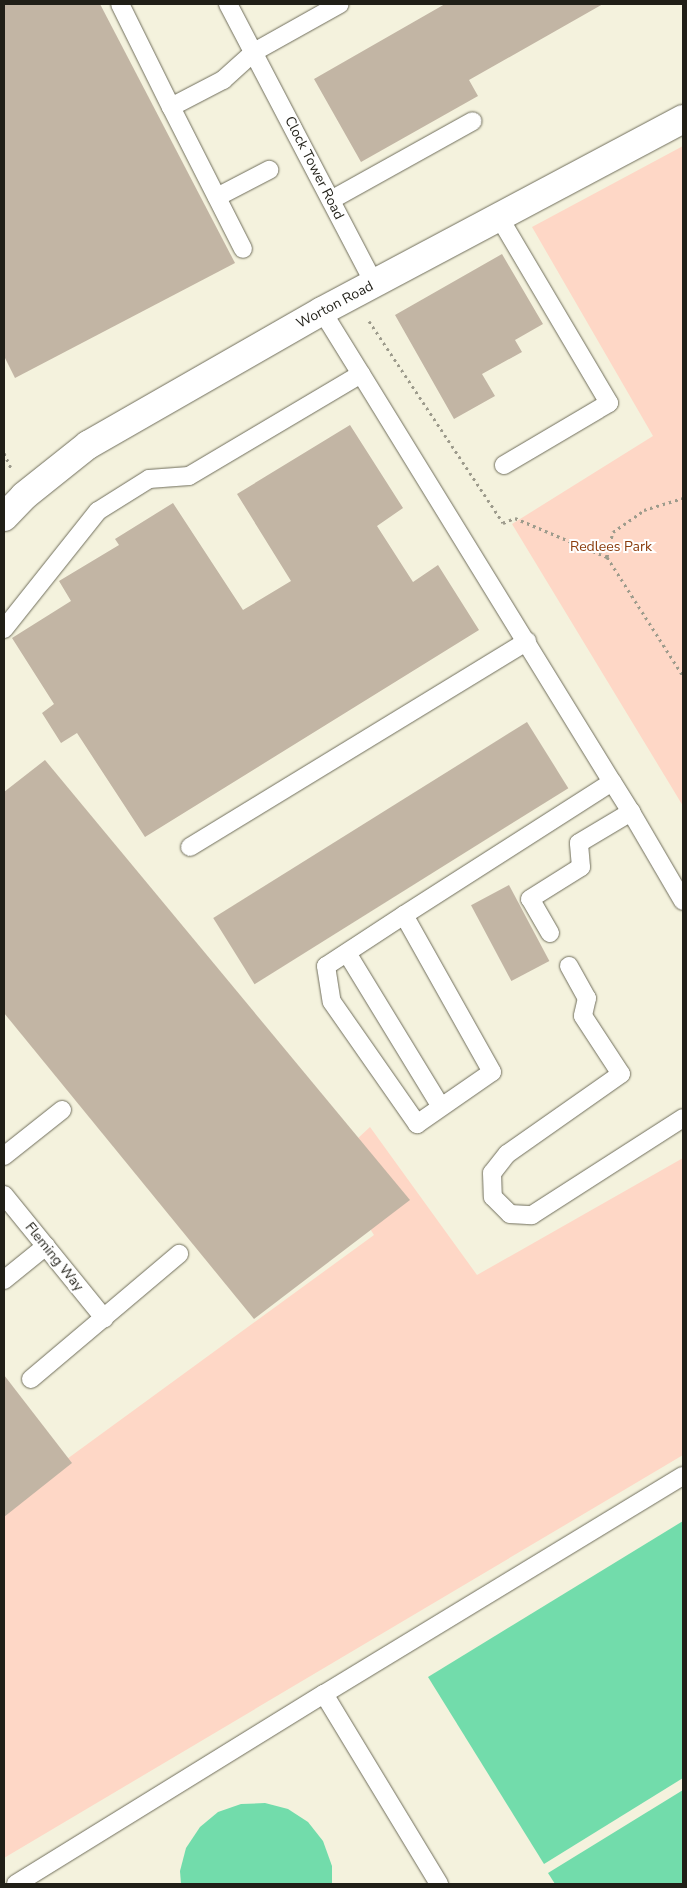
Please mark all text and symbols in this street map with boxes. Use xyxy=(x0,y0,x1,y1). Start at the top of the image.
street label: Clock Tower Road xyxy=(281,114,347,222)
street label: Worton Road xyxy=(294,278,376,332)
park label: Redlees Park xyxy=(570,539,652,555)
street label: Fleming Way xyxy=(21,1219,87,1295)

